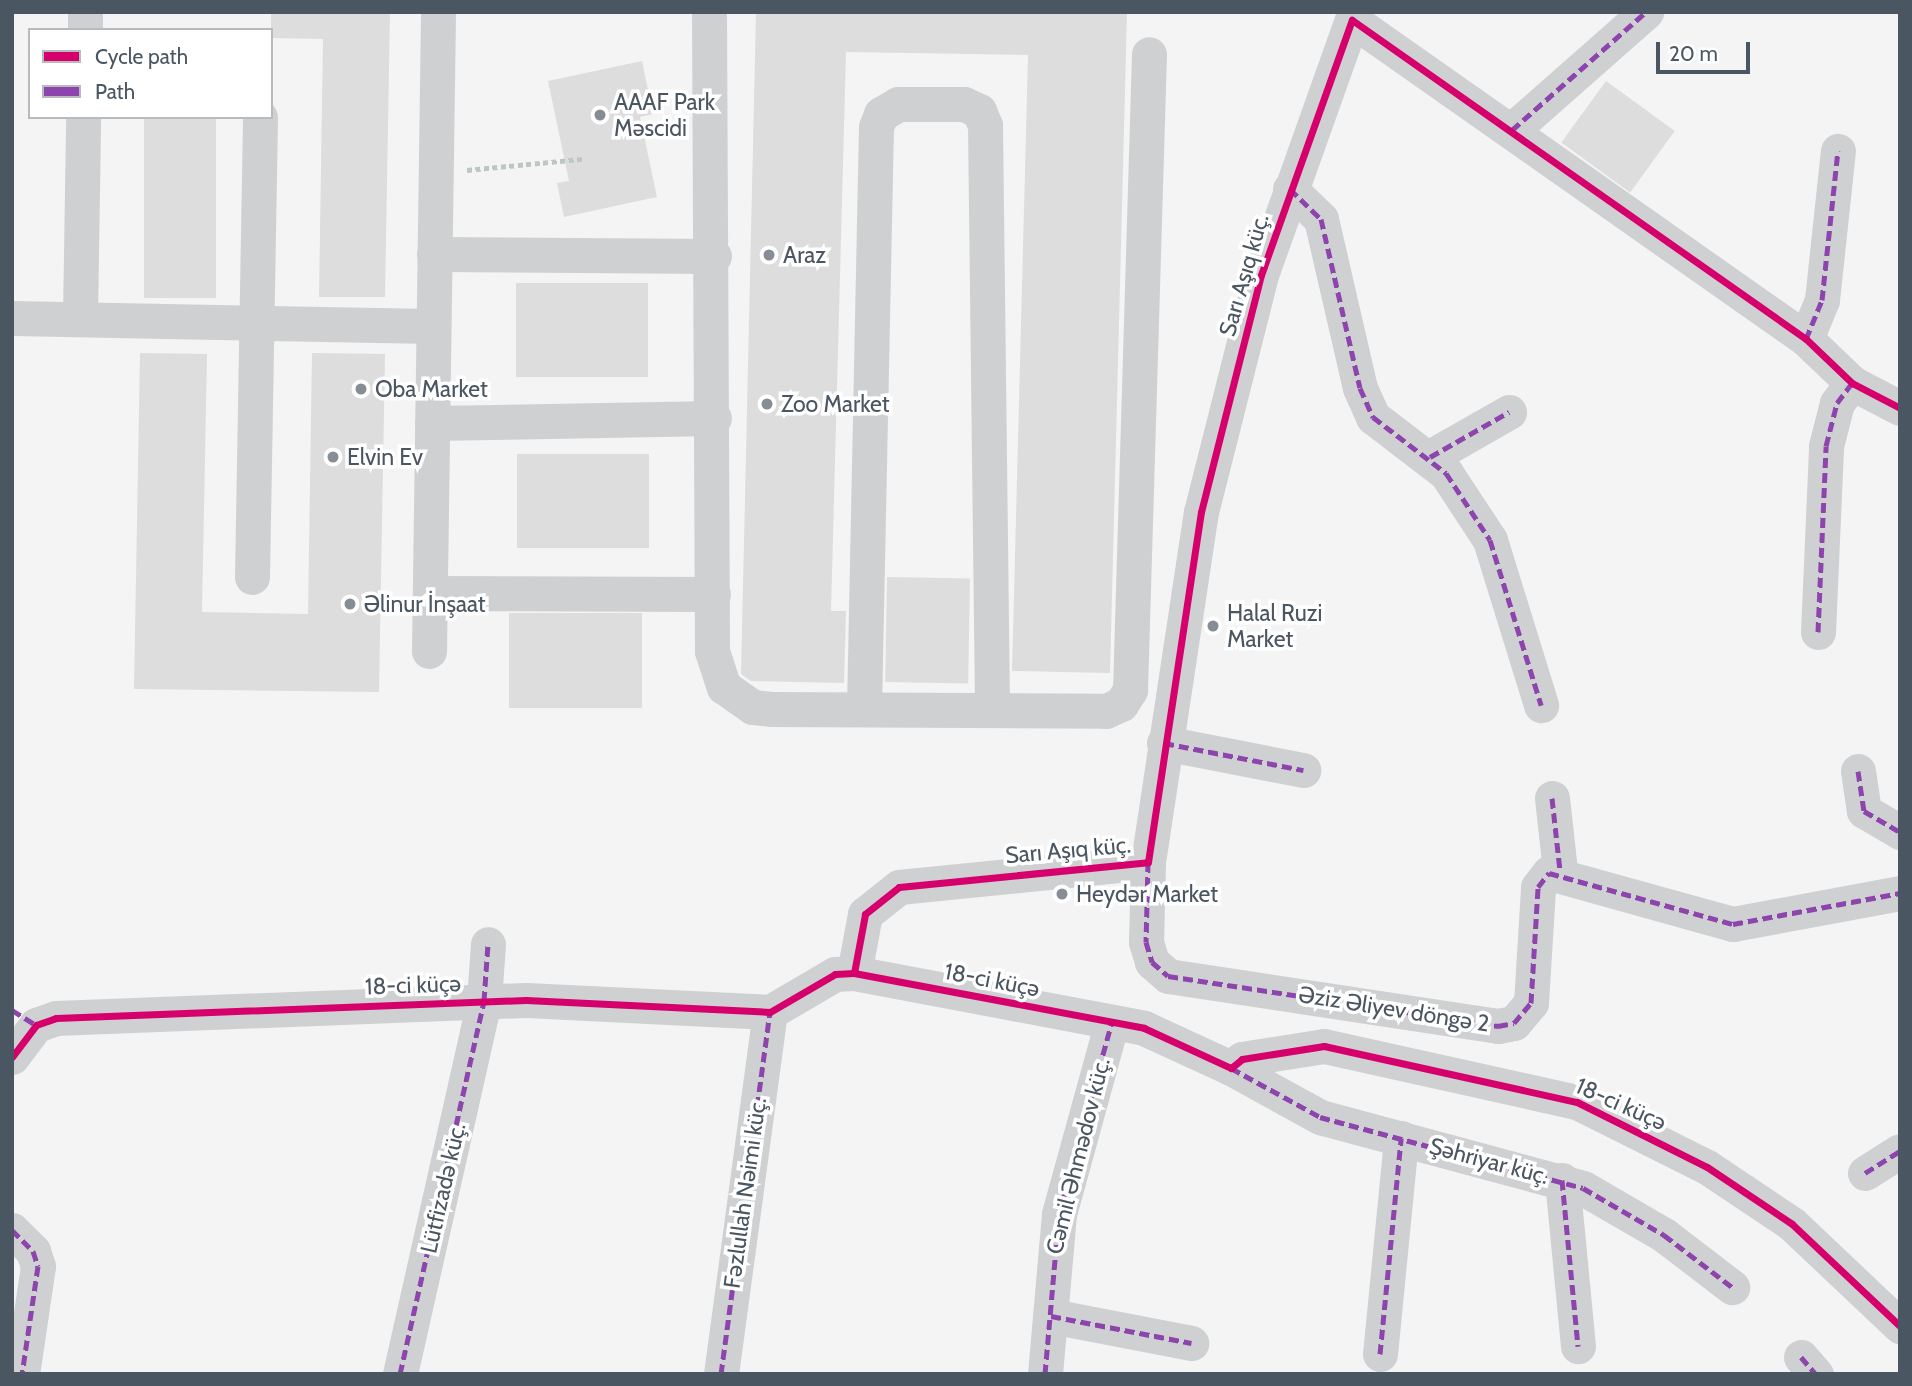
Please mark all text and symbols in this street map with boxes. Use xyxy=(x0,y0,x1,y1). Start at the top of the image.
legend xyxy=(28,28,273,119)
scale bar xyxy=(1660,28,1755,72)
text: 20 m xyxy=(1669,41,1718,66)
text: Cycle path xyxy=(95,44,188,69)
text: Path xyxy=(95,79,135,104)
place label: AAAF Park Məscidi xyxy=(614,88,715,142)
marker: AAAF Park Məscidi xyxy=(592,107,608,123)
street label: Sarı Aşıq küç. xyxy=(1213,211,1275,339)
place label: Araz xyxy=(783,241,826,269)
marker: Araz xyxy=(761,247,777,263)
place label: Oba Market xyxy=(375,375,488,403)
marker: Oba Market xyxy=(353,381,369,397)
place label: Zoo Market xyxy=(781,390,890,418)
marker: Zoo Market xyxy=(759,396,775,412)
place label: Elvin Ev xyxy=(347,443,423,471)
marker: Elvin Ev xyxy=(325,449,341,465)
place label: Əlinur İnşaat xyxy=(364,590,486,618)
marker: Əlinur İnşaat xyxy=(342,596,358,612)
place label: Halal Ruzi Market xyxy=(1227,599,1322,653)
marker: Halal Ruzi Market xyxy=(1205,618,1221,634)
street label: Sarı Aşıq küç. xyxy=(1004,831,1132,869)
place label: Heydər Market xyxy=(1076,880,1218,908)
marker: Heydər Market xyxy=(1054,886,1070,902)
street label: 18-ci küçə xyxy=(942,957,1042,1003)
street label: 18-ci küçə xyxy=(364,970,462,1000)
street label: Əziz Əliyev döngə 2 xyxy=(1297,980,1491,1038)
street label: Cəmil Əhmədov küç. xyxy=(1040,1055,1116,1257)
street label: 18-ci küçə xyxy=(1571,1072,1671,1136)
street label: Fəzlullah Nəimi küç. xyxy=(718,1096,772,1290)
street label: Lütfizadə küç. xyxy=(415,1120,471,1256)
street label: Şəhriyar küç. xyxy=(1426,1132,1552,1190)

